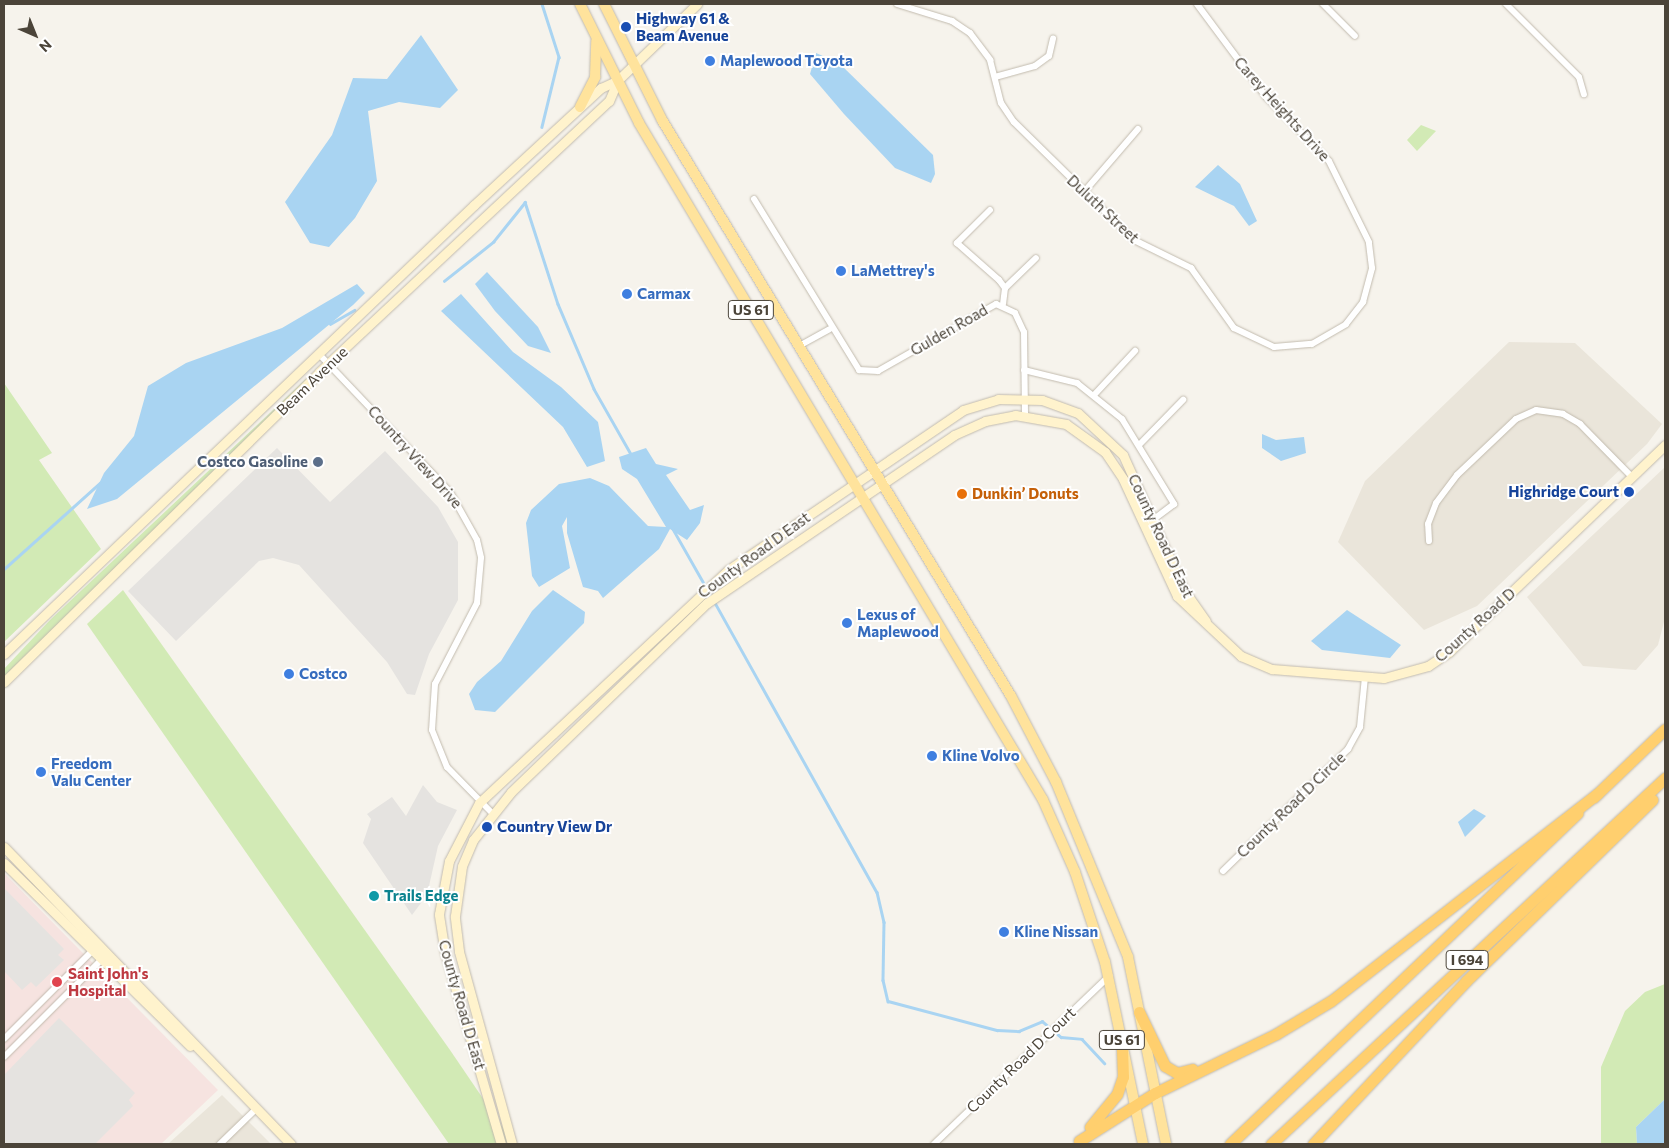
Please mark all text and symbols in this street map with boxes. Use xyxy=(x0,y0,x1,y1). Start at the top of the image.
place label: Highway 61 & Beam Avenue xyxy=(636,9,730,44)
north arrow xyxy=(10,10,60,60)
marker: Highway 61 & Beam Avenue xyxy=(620,21,632,33)
text: N xyxy=(36,36,55,56)
place label: Maplewood Toyota xyxy=(720,52,853,70)
street label: Carey Heights Drive xyxy=(1230,53,1334,165)
marker: Maplewood Toyota xyxy=(704,55,716,67)
street label: Duluth Street xyxy=(1063,171,1143,247)
place label: LaMettrey's xyxy=(851,262,935,280)
marker: LaMettrey's xyxy=(835,265,847,277)
place label: Carmax xyxy=(637,285,691,303)
marker: Carmax xyxy=(621,288,633,300)
road number: US 61 xyxy=(727,298,775,322)
street label: Gulden Road xyxy=(907,301,991,359)
street label: Beam Avenue xyxy=(273,343,351,419)
street label: Country View Drive xyxy=(364,402,466,512)
place label: Costco Gasoline xyxy=(197,453,308,471)
marker: Costco Gasoline xyxy=(312,456,324,468)
street label: County Road D East xyxy=(1124,471,1198,601)
place label: Highridge Court xyxy=(1508,483,1619,501)
place label: Dunkin’ Donuts xyxy=(972,485,1079,503)
marker: Highridge Court xyxy=(1623,486,1635,498)
marker: Dunkin’ Donuts xyxy=(956,488,968,500)
street label: County Road D East xyxy=(694,508,814,602)
street label: County Road D xyxy=(1431,584,1519,666)
place label: Lexus of Maplewood xyxy=(857,605,939,640)
marker: Lexus of Maplewood xyxy=(841,617,853,629)
place label: Costco xyxy=(299,665,347,683)
marker: Costco xyxy=(283,668,295,680)
place label: Kline Volvo xyxy=(942,747,1020,765)
street label: County Road D Circle xyxy=(1233,749,1349,861)
marker: Kline Volvo xyxy=(926,750,938,762)
place label: Freedom Valu Center xyxy=(51,754,131,789)
marker: Freedom Valu Center xyxy=(35,766,47,778)
place label: Country View Dr xyxy=(497,818,612,836)
marker: Country View Dr xyxy=(481,821,493,833)
place label: Trails Edge xyxy=(384,887,459,905)
marker: Trails Edge xyxy=(368,890,380,902)
place label: Kline Nissan xyxy=(1014,923,1098,941)
marker: Kline Nissan xyxy=(998,926,1010,938)
street label: County Road D East xyxy=(435,938,489,1072)
road number: I 694 xyxy=(1444,948,1490,972)
place label: Saint John's Hospital xyxy=(68,964,148,999)
marker: Saint John's Hospital xyxy=(50,975,64,989)
street label: County Road D Court xyxy=(963,1003,1079,1117)
road number: US 61 xyxy=(1098,1028,1146,1052)

